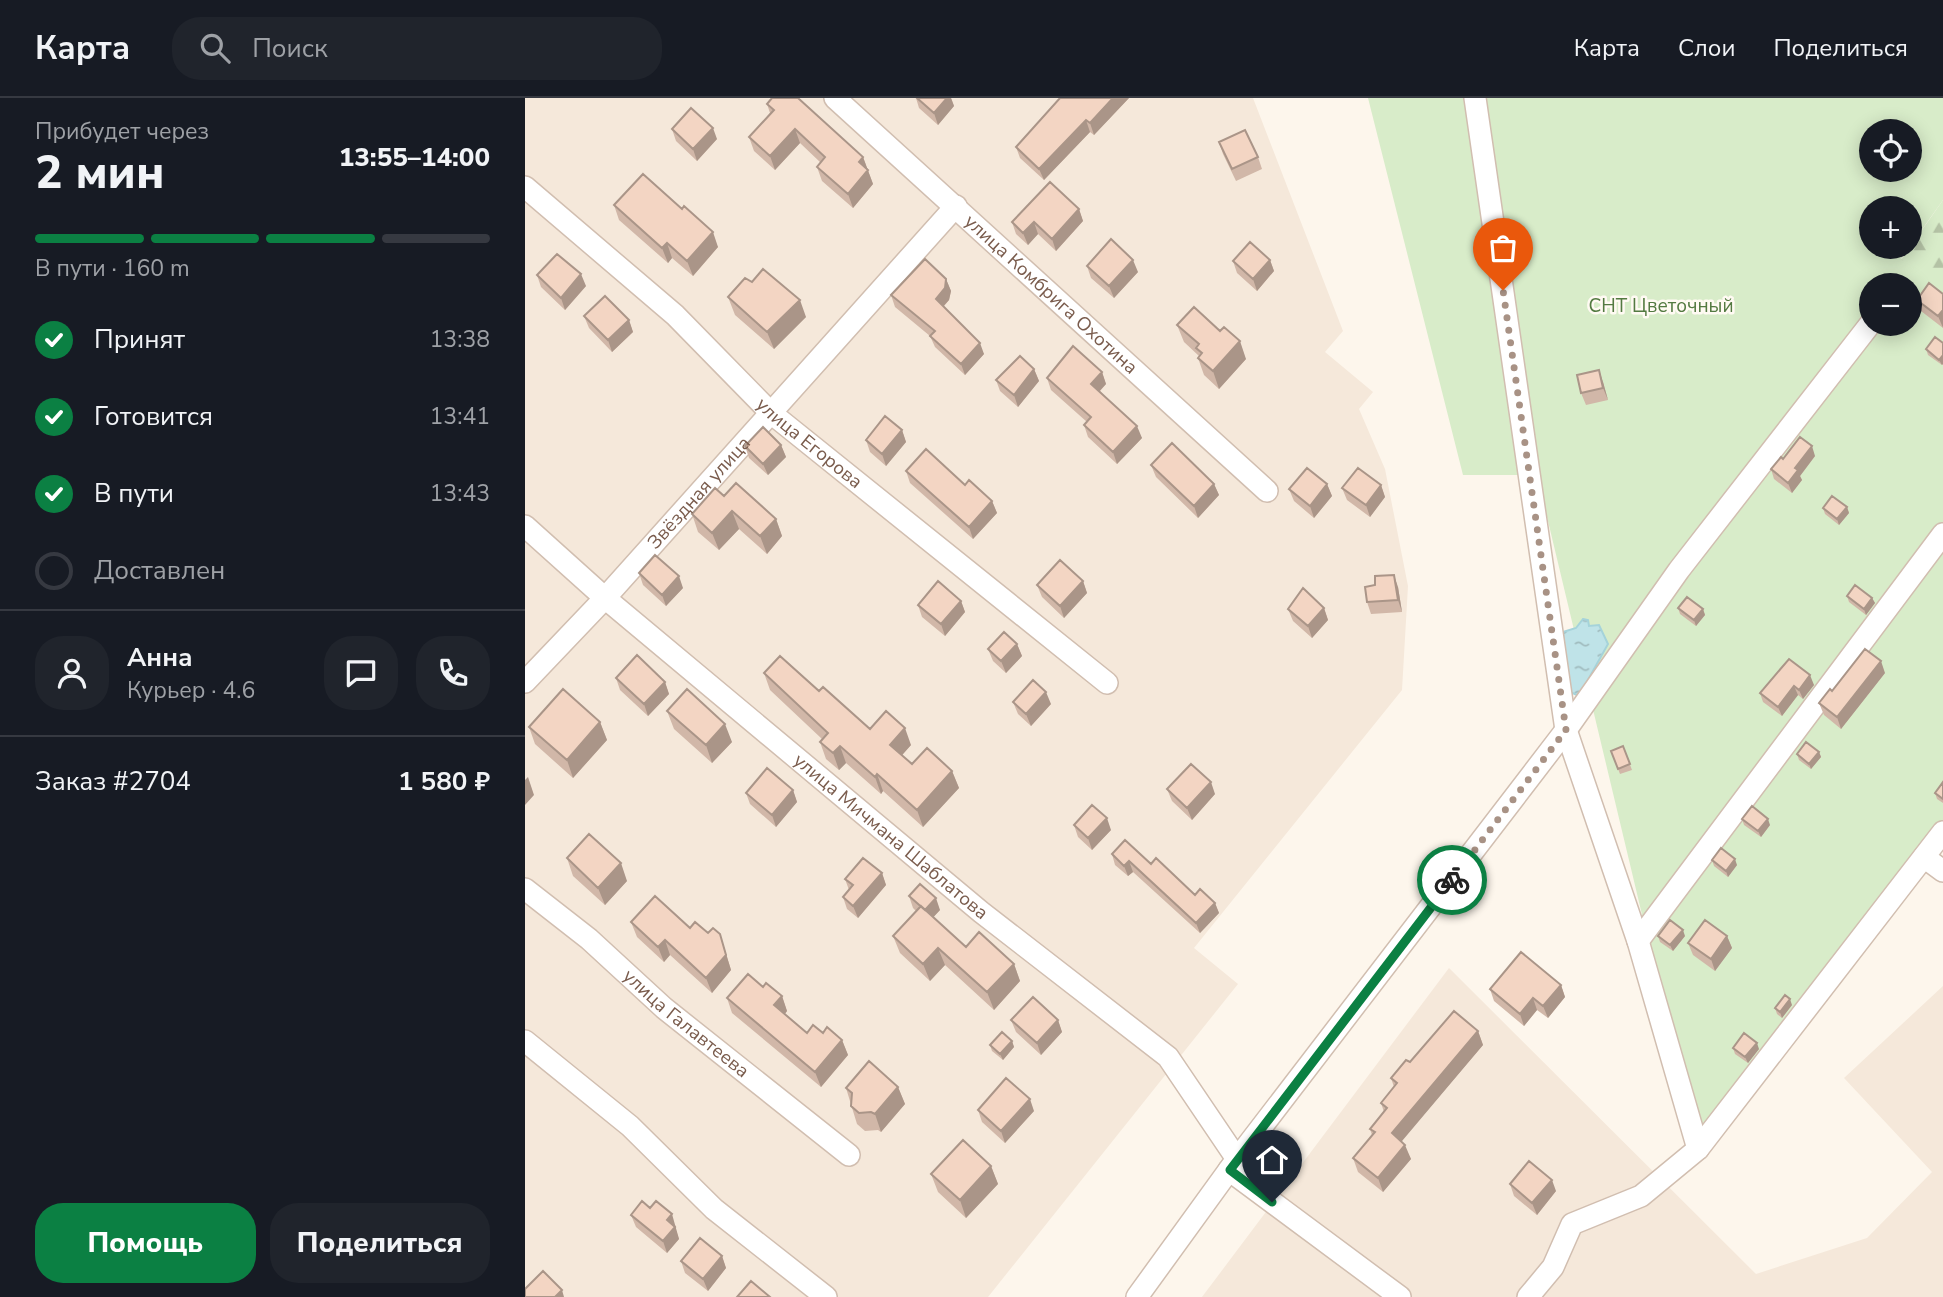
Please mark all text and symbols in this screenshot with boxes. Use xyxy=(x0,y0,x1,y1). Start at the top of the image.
search box xyxy=(172,17,662,80)
text: Карта xyxy=(35,26,130,71)
icon: search xyxy=(196,29,234,67)
text: Поиск xyxy=(252,31,328,66)
text: Карта xyxy=(1574,32,1640,64)
text: Слои xyxy=(1678,32,1735,64)
text: Поделиться xyxy=(1773,32,1908,64)
text: Прибудет через xyxy=(35,116,209,147)
map controls xyxy=(1859,119,1922,336)
button: locate xyxy=(1859,119,1922,182)
text: 13:55–14:00 xyxy=(339,140,490,175)
text: 2 мин xyxy=(35,141,164,204)
button: + xyxy=(1859,196,1922,259)
street label: улица Комбрига Охотина xyxy=(959,209,1143,380)
pin xyxy=(1473,218,1533,290)
icon: bag xyxy=(1484,229,1522,267)
text: В пути · 160 m xyxy=(35,253,190,284)
button: − xyxy=(1859,273,1922,336)
park label: СНТ Цветочный xyxy=(1588,293,1734,319)
icon: check xyxy=(35,321,73,359)
text: Принят xyxy=(94,322,185,357)
text: 13:38 xyxy=(430,324,490,355)
street label: улица Егорова xyxy=(750,392,868,495)
icon: check xyxy=(35,398,73,436)
text: Готовится xyxy=(94,399,213,434)
text: 13:41 xyxy=(430,401,490,432)
street label: Звёздная улица xyxy=(642,431,757,555)
icon: check xyxy=(35,475,73,513)
text: В пути xyxy=(94,476,174,511)
text: 13:43 xyxy=(430,478,490,509)
text: Доставлен xyxy=(94,553,225,588)
button: person xyxy=(35,636,109,710)
button: chat xyxy=(324,636,398,710)
button: phone xyxy=(416,636,490,710)
text: Анна xyxy=(127,640,193,675)
text: Курьер · 4.6 xyxy=(127,675,255,706)
street label: улица Мичмана Шаблатова xyxy=(788,748,994,926)
text: Заказ #2704 xyxy=(35,764,191,799)
text: 1 580 ₽ xyxy=(398,764,490,799)
courier xyxy=(1417,845,1487,915)
icon: bike xyxy=(1433,861,1471,899)
street label: улица Галавтеева xyxy=(617,963,755,1084)
pin xyxy=(1242,1130,1302,1202)
icon: home xyxy=(1253,1141,1291,1179)
button: Помощь xyxy=(35,1203,256,1283)
button: Поделиться xyxy=(270,1203,490,1283)

